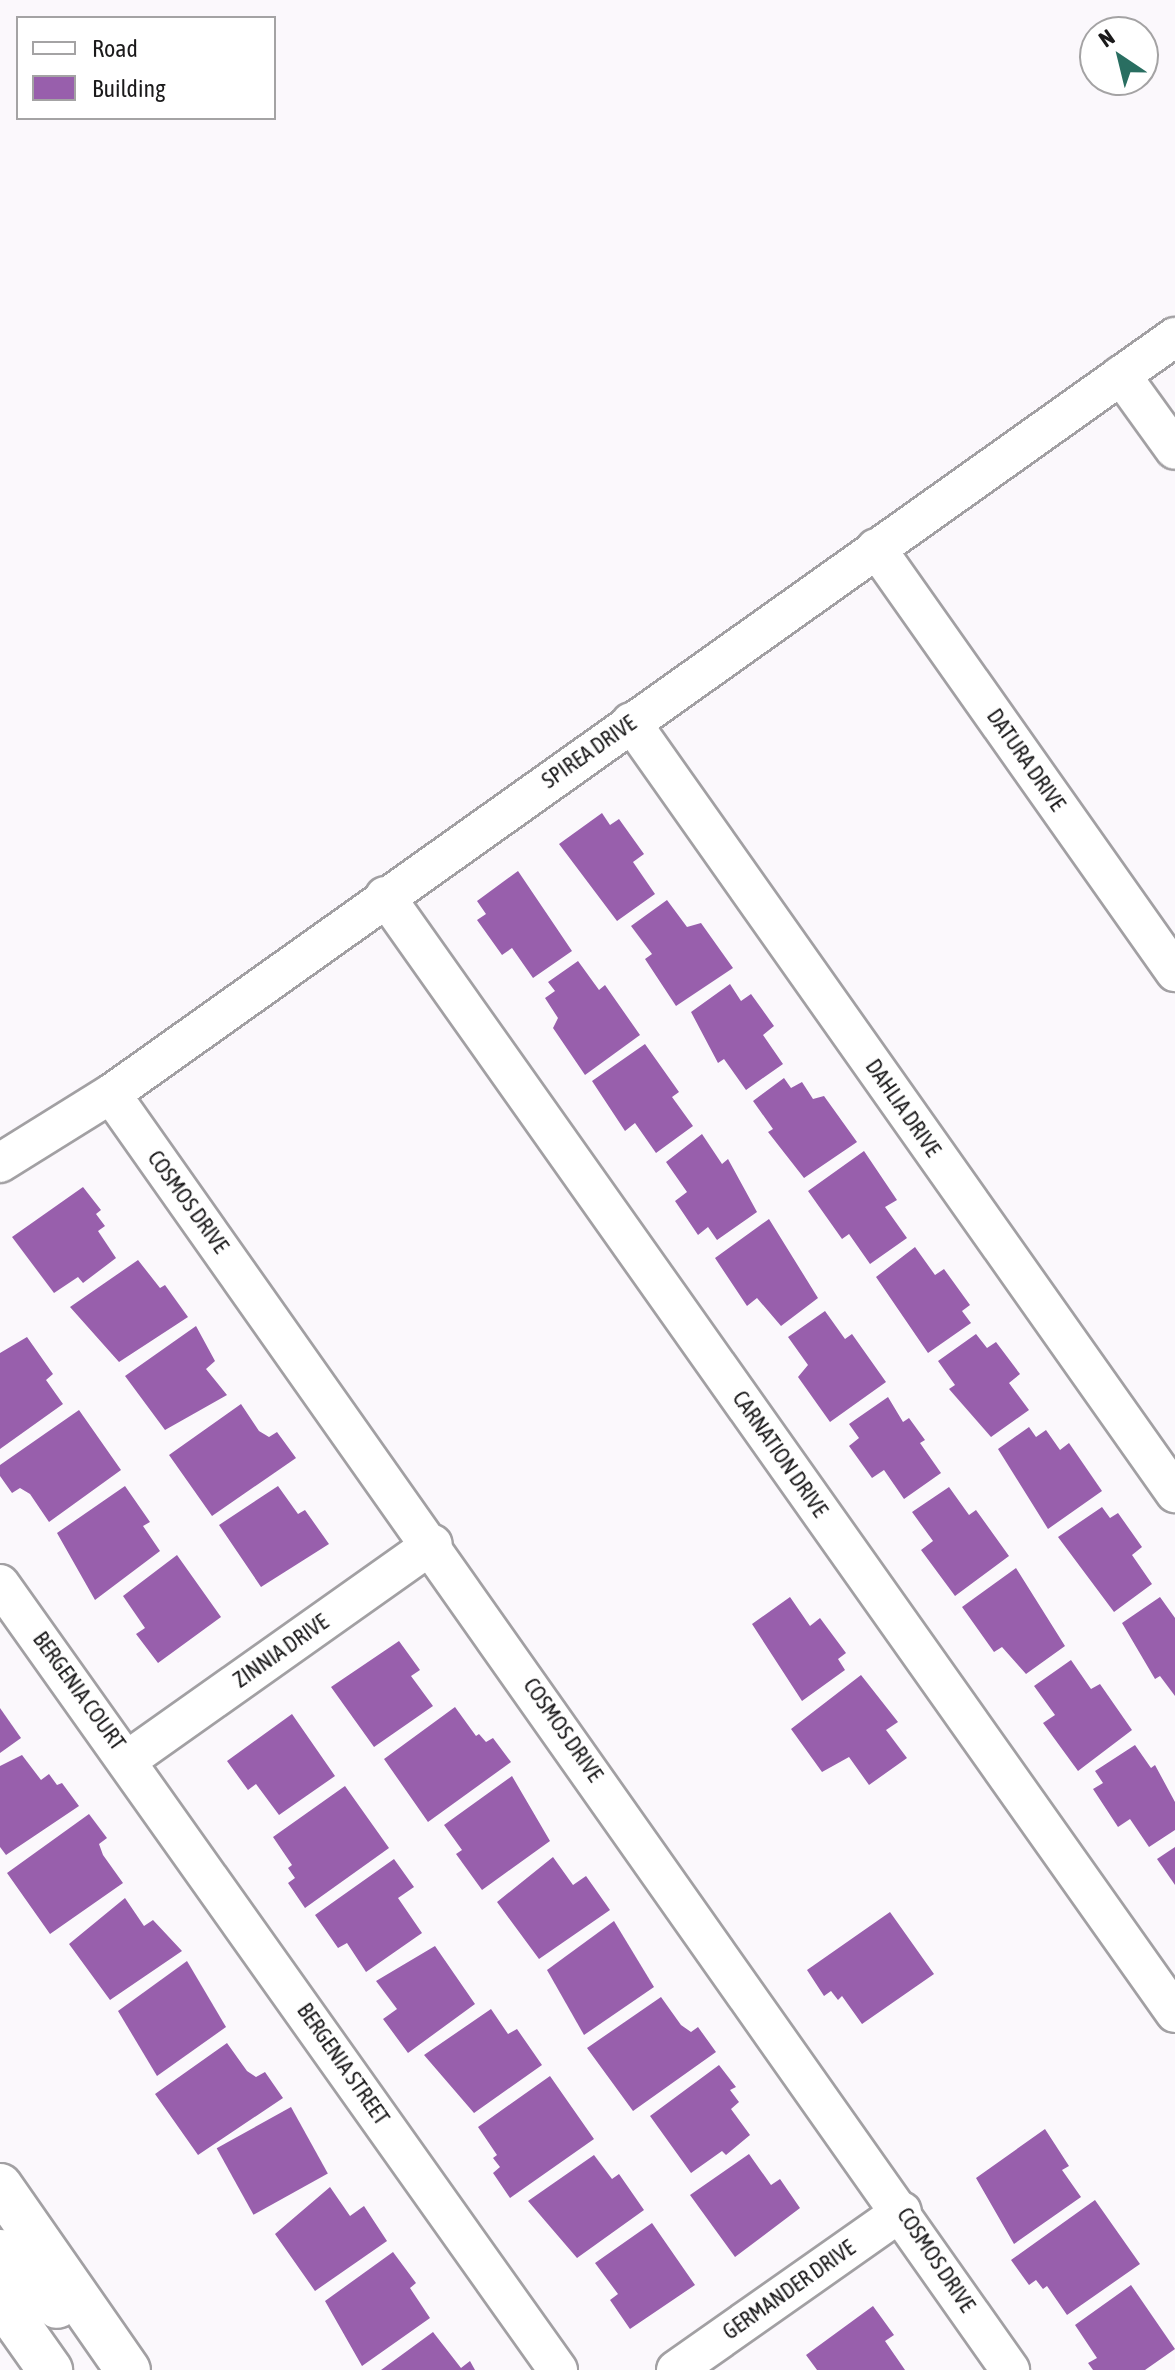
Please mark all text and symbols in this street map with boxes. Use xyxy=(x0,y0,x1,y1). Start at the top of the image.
legend xyxy=(16,16,276,120)
north arrow xyxy=(1079,16,1159,96)
text: N xyxy=(1094,24,1119,52)
text: Road xyxy=(92,35,138,62)
text: Building xyxy=(92,75,165,102)
street label: DATURA DRIVE xyxy=(981,704,1071,816)
street label: SPIREA DRIVE xyxy=(537,710,641,794)
street label: DAHLIA DRIVE xyxy=(860,1054,946,1162)
street label: COSMOS DRIVE xyxy=(142,1146,234,1258)
street label: CARNATION DRIVE xyxy=(727,1386,833,1522)
street label: ZINNIA DRIVE xyxy=(228,1609,334,1693)
street label: BERGENIA COURT xyxy=(27,1627,131,1755)
street label: COSMOS DRIVE xyxy=(518,1673,608,1787)
street label: BERGENIA STREET xyxy=(291,1998,395,2130)
street label: COSMOS DRIVE xyxy=(891,2203,981,2317)
street label: GERMANDER DRIVE xyxy=(718,2235,860,2345)

